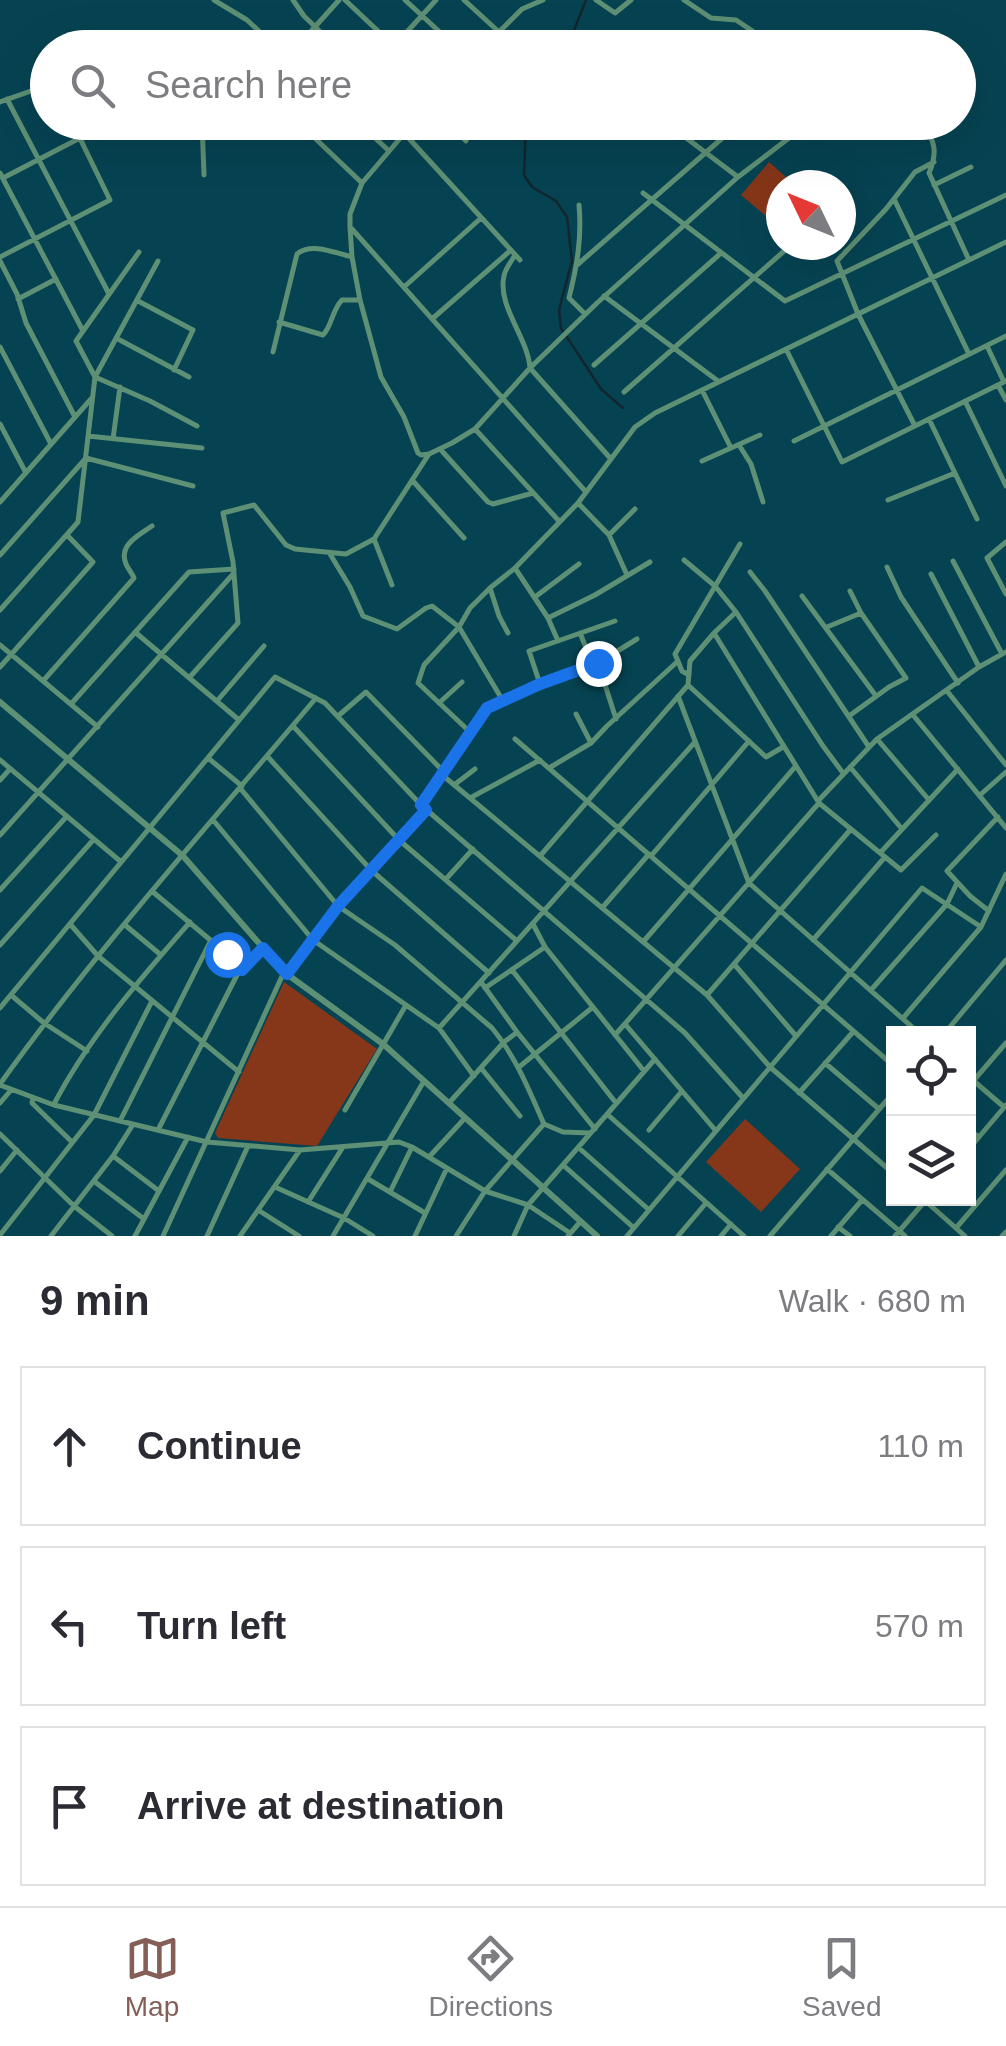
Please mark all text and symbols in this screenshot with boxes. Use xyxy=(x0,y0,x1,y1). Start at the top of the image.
search box xyxy=(30,30,976,140)
icon: search xyxy=(65,58,120,113)
text: Search here xyxy=(145,64,352,106)
north arrow xyxy=(766,170,856,260)
route end xyxy=(576,641,622,687)
route start xyxy=(205,932,251,978)
map controls xyxy=(886,1026,976,1206)
button: locate xyxy=(886,1026,976,1116)
button: layers xyxy=(886,1116,976,1206)
text: 9 min xyxy=(40,1277,150,1324)
text: Walk · 680 m xyxy=(779,1283,966,1319)
icon: ahead xyxy=(42,1419,97,1474)
text: Continue xyxy=(137,1425,302,1467)
text: 110 m xyxy=(877,1428,964,1464)
icon: left xyxy=(42,1599,97,1654)
text: Turn left xyxy=(137,1605,286,1647)
text: 570 m xyxy=(875,1608,964,1644)
icon: arrive xyxy=(42,1779,97,1834)
text: Arrive at destination xyxy=(137,1785,504,1827)
tab: Map xyxy=(125,1931,180,2023)
tab: Directions xyxy=(429,1931,553,2023)
tab: Saved xyxy=(802,1931,881,2023)

